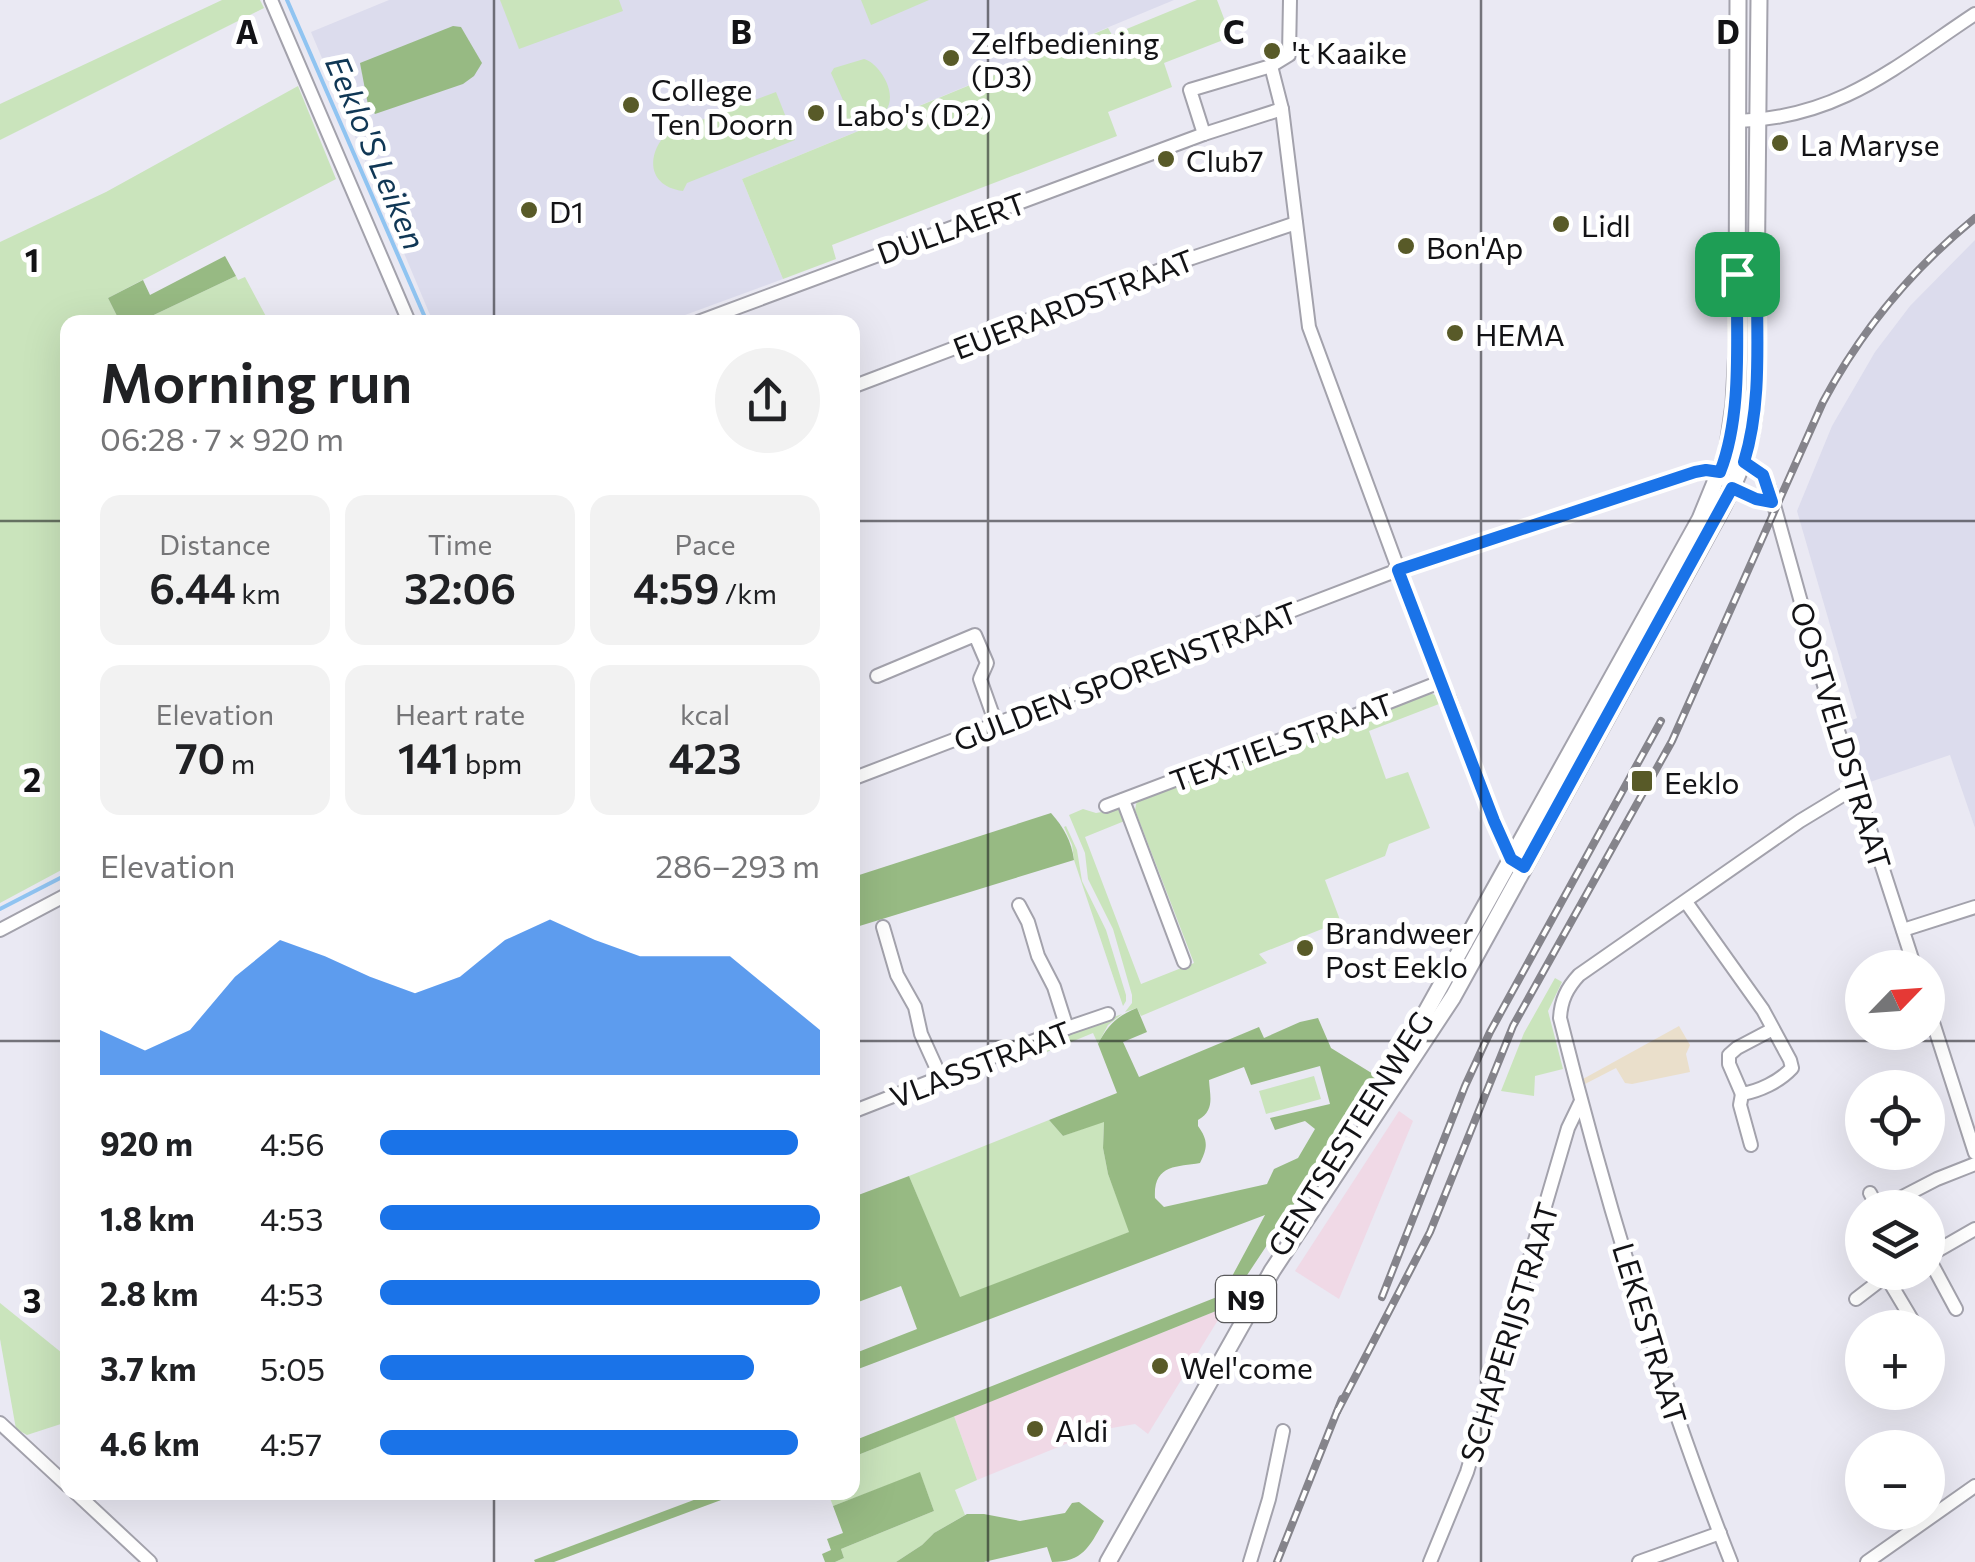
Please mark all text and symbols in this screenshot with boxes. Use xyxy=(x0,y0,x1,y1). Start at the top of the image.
text: A xyxy=(236,11,259,51)
text: B xyxy=(730,11,752,51)
text: C xyxy=(1223,11,1245,51)
text: D xyxy=(1716,11,1740,51)
place label: Zelfbediening (D3) xyxy=(971,23,1159,94)
place label: 't Kaaike xyxy=(1292,33,1407,70)
marker: 't Kaaike xyxy=(1261,40,1283,62)
marker: Zelfbediening (D3) xyxy=(940,47,962,69)
water label: Eeklo'S Leiken xyxy=(318,49,436,255)
place label: College Ten Doorn xyxy=(651,70,794,141)
marker: College Ten Doorn xyxy=(620,94,642,116)
place label: Labo's (D2) xyxy=(836,95,992,132)
marker: Labo's (D2) xyxy=(805,102,827,124)
place label: La Maryse xyxy=(1800,125,1940,162)
marker: La Maryse xyxy=(1769,132,1791,154)
place label: Club7 xyxy=(1186,141,1264,178)
marker: Club7 xyxy=(1155,148,1177,170)
street label: DULLAERT xyxy=(872,183,1030,271)
place label: D1 xyxy=(549,192,584,229)
marker: D1 xyxy=(518,199,540,221)
place label: Lidl xyxy=(1581,206,1631,243)
marker: Lidl xyxy=(1550,213,1572,235)
place label: Bon'Ap xyxy=(1426,228,1523,265)
pin xyxy=(1695,232,1780,317)
marker: Bon'Ap xyxy=(1395,235,1417,257)
text: 1 xyxy=(25,239,39,279)
street label: EUERARDSTRAAT xyxy=(947,240,1199,366)
icon: arrive xyxy=(1710,247,1765,302)
place label: HEMA xyxy=(1475,315,1565,352)
marker: HEMA xyxy=(1444,322,1466,344)
text: Morning run xyxy=(100,347,412,414)
button: share xyxy=(715,348,820,453)
text: 06:28 · 7 × 920 m xyxy=(100,418,344,458)
text: Distance xyxy=(159,527,271,561)
text: Time xyxy=(428,527,492,561)
text: Pace xyxy=(675,527,735,561)
text: 6.44 xyxy=(149,561,236,613)
text: 32:06 xyxy=(404,561,516,613)
text: 4:59 xyxy=(633,561,719,613)
text: km xyxy=(236,576,281,610)
text: /km xyxy=(719,576,777,610)
street label: GULDEN SPORENSTRAAT xyxy=(948,592,1302,758)
street label: OOSTVELDSTRAAT xyxy=(1784,597,1900,873)
street label: TEXTIELSTRAAT xyxy=(1164,684,1398,798)
text: Elevation xyxy=(156,697,274,731)
text: Heart rate xyxy=(395,697,525,731)
text: kcal xyxy=(680,697,730,731)
text: 70 xyxy=(175,731,225,783)
text: 141 xyxy=(398,731,459,783)
text: 423 xyxy=(668,731,742,783)
text: m xyxy=(225,746,255,780)
text: bpm xyxy=(459,746,522,780)
text: 2 xyxy=(23,759,41,799)
place label: Eeklo xyxy=(1664,763,1739,800)
marker: Eeklo xyxy=(1629,768,1655,794)
text: Elevation xyxy=(100,845,235,885)
text: 286–293 m xyxy=(655,845,820,885)
place label: Brandweer Post Eeklo xyxy=(1325,913,1473,984)
marker: Brandweer Post Eeklo xyxy=(1294,937,1316,959)
north arrow xyxy=(1845,950,1945,1050)
map controls xyxy=(1845,950,1945,1530)
street label: GENTSESTEENWEG xyxy=(1259,1004,1439,1262)
street label: VLASSTRAAT xyxy=(884,1012,1076,1114)
button: locate xyxy=(1845,1070,1945,1170)
text: 920 m xyxy=(100,1123,193,1163)
text: 4:56 xyxy=(260,1123,325,1163)
button: layers xyxy=(1845,1190,1945,1290)
text: 1.8 km xyxy=(100,1198,195,1238)
text: 4:53 xyxy=(260,1198,323,1238)
street label: SCHAPERIJSTRAAT xyxy=(1451,1198,1565,1466)
street label: LEKESTRAAT xyxy=(1606,1238,1696,1428)
text: 2.8 km xyxy=(100,1273,198,1313)
text: 4:53 xyxy=(260,1273,323,1313)
road number: N9 xyxy=(1216,1276,1276,1322)
text: 3 xyxy=(23,1280,41,1320)
button: + xyxy=(1845,1310,1945,1410)
text: 3.7 km xyxy=(100,1348,196,1388)
text: 5:05 xyxy=(260,1348,325,1388)
place label: Wel'come xyxy=(1180,1348,1313,1385)
marker: Wel'come xyxy=(1149,1355,1171,1377)
place label: Aldi xyxy=(1055,1411,1108,1448)
marker: Aldi xyxy=(1024,1418,1046,1440)
text: 4.6 km xyxy=(100,1423,200,1463)
text: 4:57 xyxy=(260,1423,322,1463)
button: − xyxy=(1845,1430,1945,1530)

